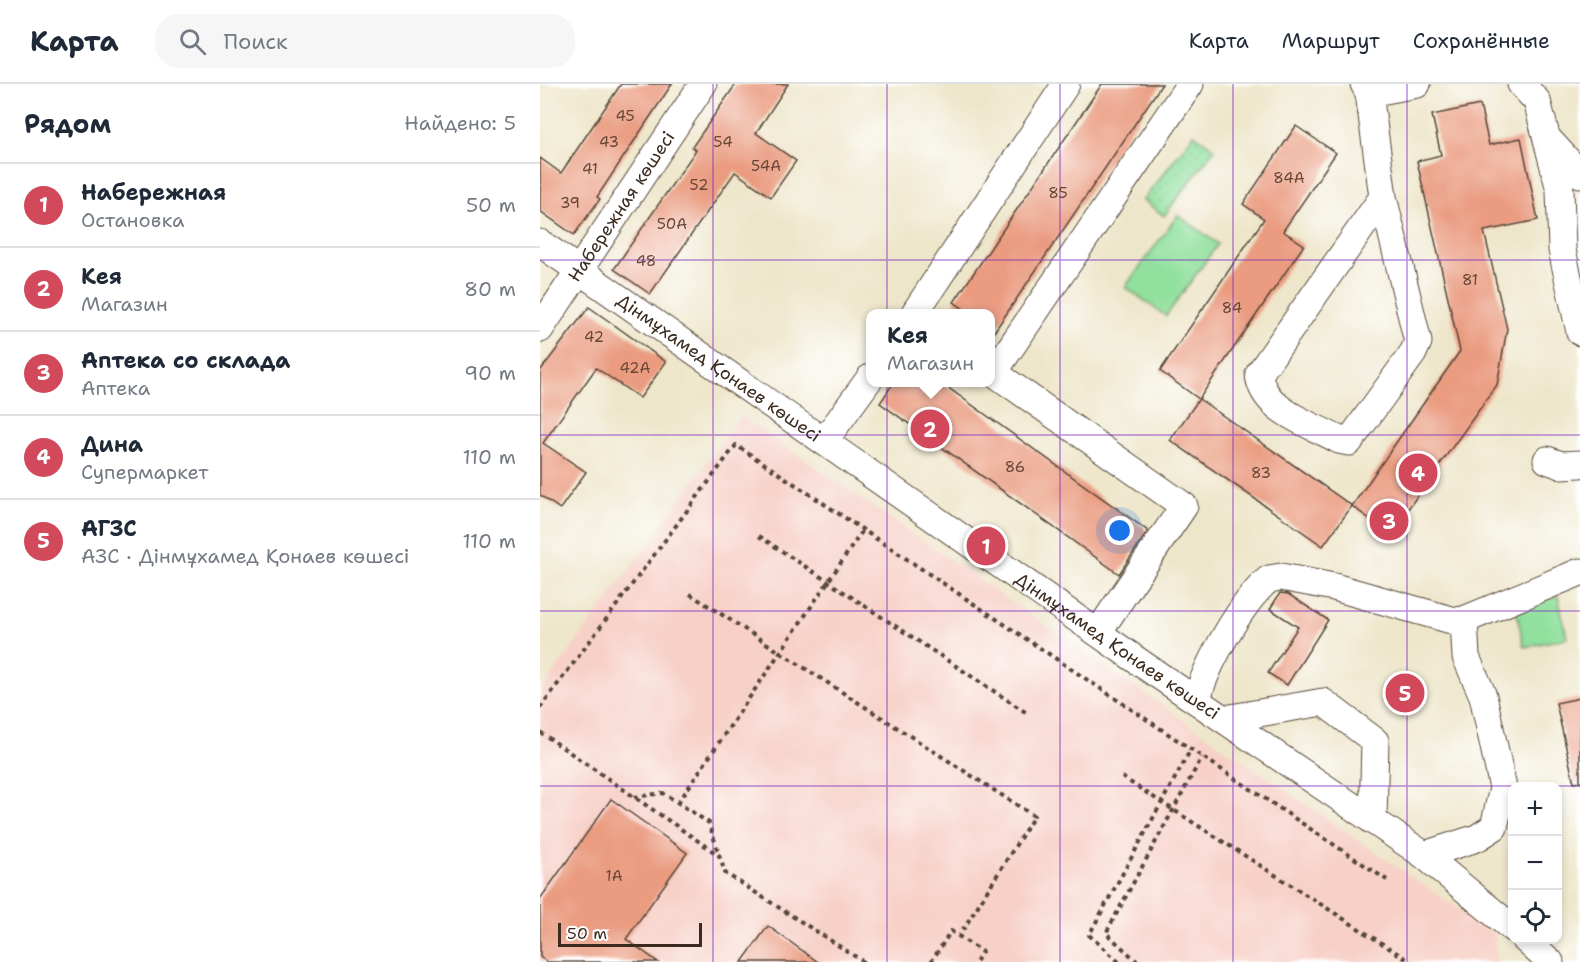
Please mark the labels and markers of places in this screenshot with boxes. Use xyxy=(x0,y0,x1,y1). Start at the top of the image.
pin: 2 xyxy=(910,406,950,452)
pin: 4 xyxy=(1398,450,1438,496)
pin: 3 xyxy=(1370,498,1408,544)
pin: 1 xyxy=(966,524,1006,568)
pin: 5 xyxy=(1386,670,1424,716)

